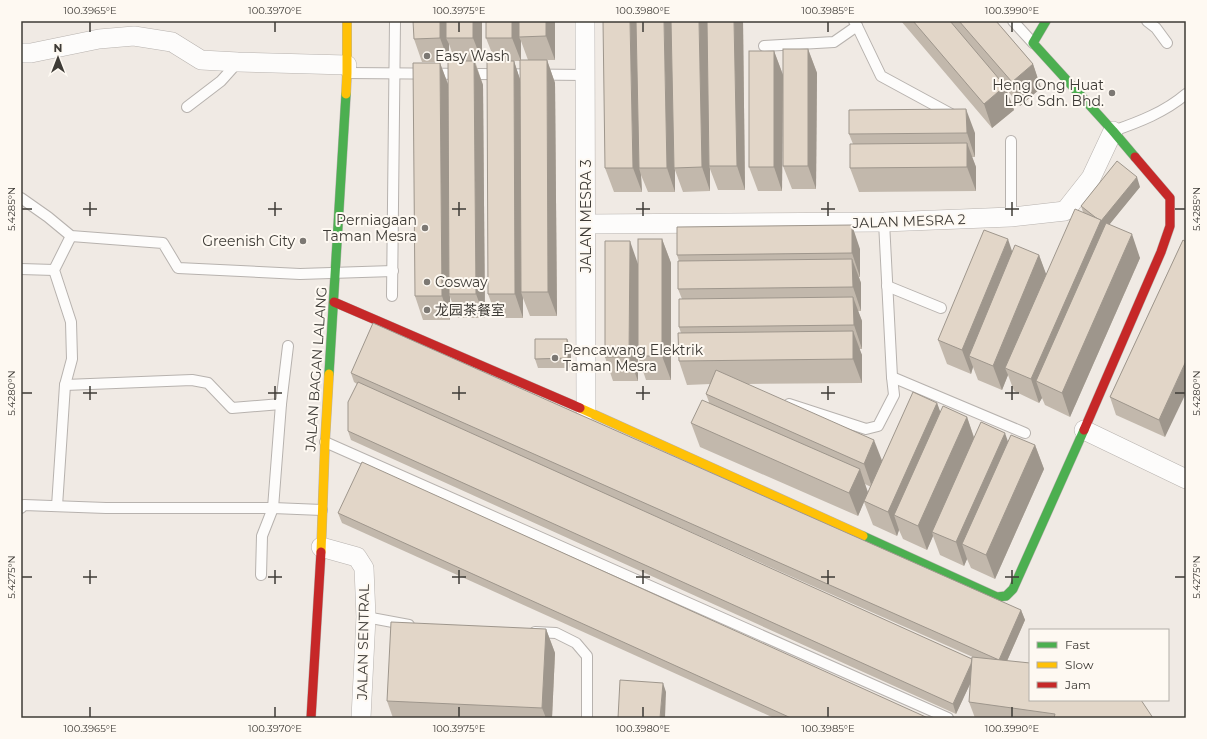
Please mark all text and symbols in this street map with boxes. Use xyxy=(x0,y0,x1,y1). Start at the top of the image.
text: 100.3965°E xyxy=(63,4,117,17)
text: 100.3970°E xyxy=(248,4,302,17)
text: 100.3975°E xyxy=(433,4,486,17)
text: 100.3980°E xyxy=(616,4,671,17)
text: 100.3985°E xyxy=(801,4,855,17)
text: 100.3990°E xyxy=(985,4,1039,17)
north arrow xyxy=(38,38,78,78)
text: N xyxy=(54,41,62,55)
place label: Easy Wash xyxy=(435,47,510,65)
marker: Easy Wash xyxy=(422,51,432,61)
place label: Heng Ong Huat LPG Sdn. Bhd. xyxy=(992,76,1104,110)
marker: Heng Ong Huat LPG Sdn. Bhd. xyxy=(1107,88,1117,98)
street label: JALAN MESRA 3 xyxy=(577,159,595,274)
text: 5.4285°N xyxy=(5,187,18,231)
text: 5.4285°N xyxy=(1190,187,1203,231)
street label: JALAN MESRA 2 xyxy=(851,210,966,232)
place label: Perniagaan Taman Mesra xyxy=(323,211,417,245)
marker: Perniagaan Taman Mesra xyxy=(420,223,430,233)
place label: Greenish City xyxy=(202,232,295,250)
marker: Greenish City xyxy=(298,236,308,246)
place label: Cosway xyxy=(435,273,488,291)
marker: Cosway xyxy=(422,277,432,287)
street label: JALAN BAGAN LALANG xyxy=(301,286,331,453)
place label: 龙园茶餐室 xyxy=(435,301,505,319)
marker: 龙园茶餐室 xyxy=(422,305,432,315)
place label: Pencawang Elektrik Taman Mesra xyxy=(563,341,704,375)
marker: Pencawang Elektrik Taman Mesra xyxy=(550,353,560,363)
text: 5.4280°N xyxy=(5,370,18,416)
text: 5.4280°N xyxy=(1190,370,1203,416)
text: 5.4275°N xyxy=(5,555,18,599)
text: 5.4275°N xyxy=(1190,555,1203,599)
street label: JALAN SENTRAL xyxy=(353,583,373,701)
legend xyxy=(1029,629,1169,701)
text: Fast xyxy=(1065,637,1090,652)
text: Slow xyxy=(1065,657,1094,672)
text: Jam xyxy=(1064,677,1091,692)
text: 100.3965°E xyxy=(63,722,117,735)
text: 100.3970°E xyxy=(248,722,302,735)
text: 100.3975°E xyxy=(433,722,486,735)
text: 100.3980°E xyxy=(616,722,671,735)
text: 100.3985°E xyxy=(801,722,855,735)
text: 100.3990°E xyxy=(985,722,1039,735)

